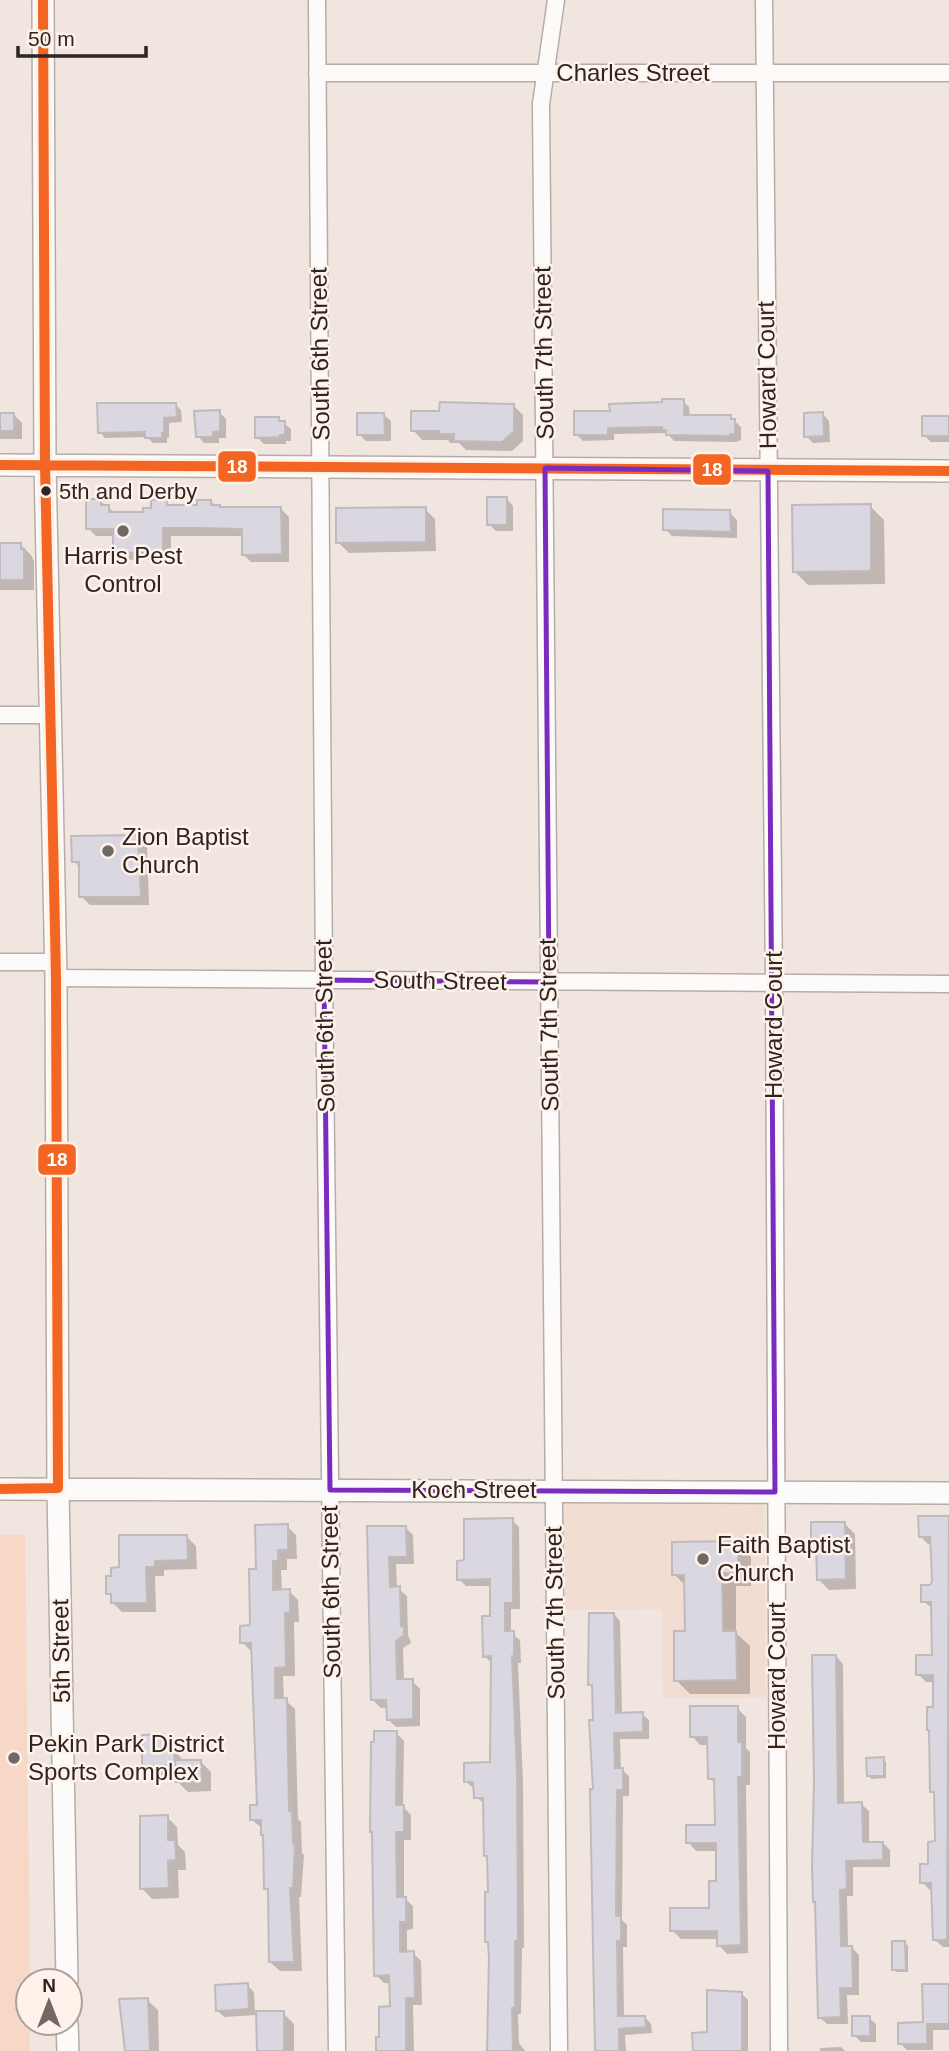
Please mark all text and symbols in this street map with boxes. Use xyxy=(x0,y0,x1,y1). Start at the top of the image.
scale bar xyxy=(18,14,145,58)
text: 50 m xyxy=(28,27,75,50)
street label: Charles Street xyxy=(556,59,710,86)
street label: South 7th Street xyxy=(528,266,559,440)
street label: South 6th Street xyxy=(304,267,335,441)
street label: Howard Court xyxy=(752,300,781,449)
line badge: 18 xyxy=(217,450,257,483)
line badge: 18 xyxy=(692,453,732,486)
text: 18 xyxy=(226,456,248,477)
text: 18 xyxy=(701,459,723,480)
place label: 5th and Derby xyxy=(59,479,197,504)
marker: 5th and Derby xyxy=(39,484,53,498)
marker: Harris Pest Control xyxy=(115,523,131,539)
place label: Harris Pest Control xyxy=(64,542,183,597)
place label: Zion Baptist Church xyxy=(122,823,249,878)
marker: Zion Baptist Church xyxy=(100,843,116,859)
street label: South 7th Street xyxy=(533,938,564,1112)
street label: South 6th Street xyxy=(309,939,340,1113)
street label: Howard Court xyxy=(760,951,787,1099)
street label: South Street xyxy=(373,966,507,995)
line badge: 18 xyxy=(37,1143,77,1176)
text: 18 xyxy=(46,1149,68,1170)
street label: Koch Street xyxy=(411,1476,537,1503)
street label: South 6th Street xyxy=(315,1505,346,1679)
street label: South 7th Street xyxy=(539,1526,570,1700)
place label: Faith Baptist Church xyxy=(717,1531,851,1586)
marker: Faith Baptist Church xyxy=(695,1551,711,1567)
street label: 5th Street xyxy=(46,1598,75,1703)
street label: Howard Court xyxy=(763,1602,790,1750)
place label: Pekin Park District Sports Complex xyxy=(28,1730,224,1785)
marker: Pekin Park District Sports Complex xyxy=(6,1750,22,1766)
north arrow xyxy=(14,1967,84,2037)
text: N xyxy=(42,1975,56,1996)

